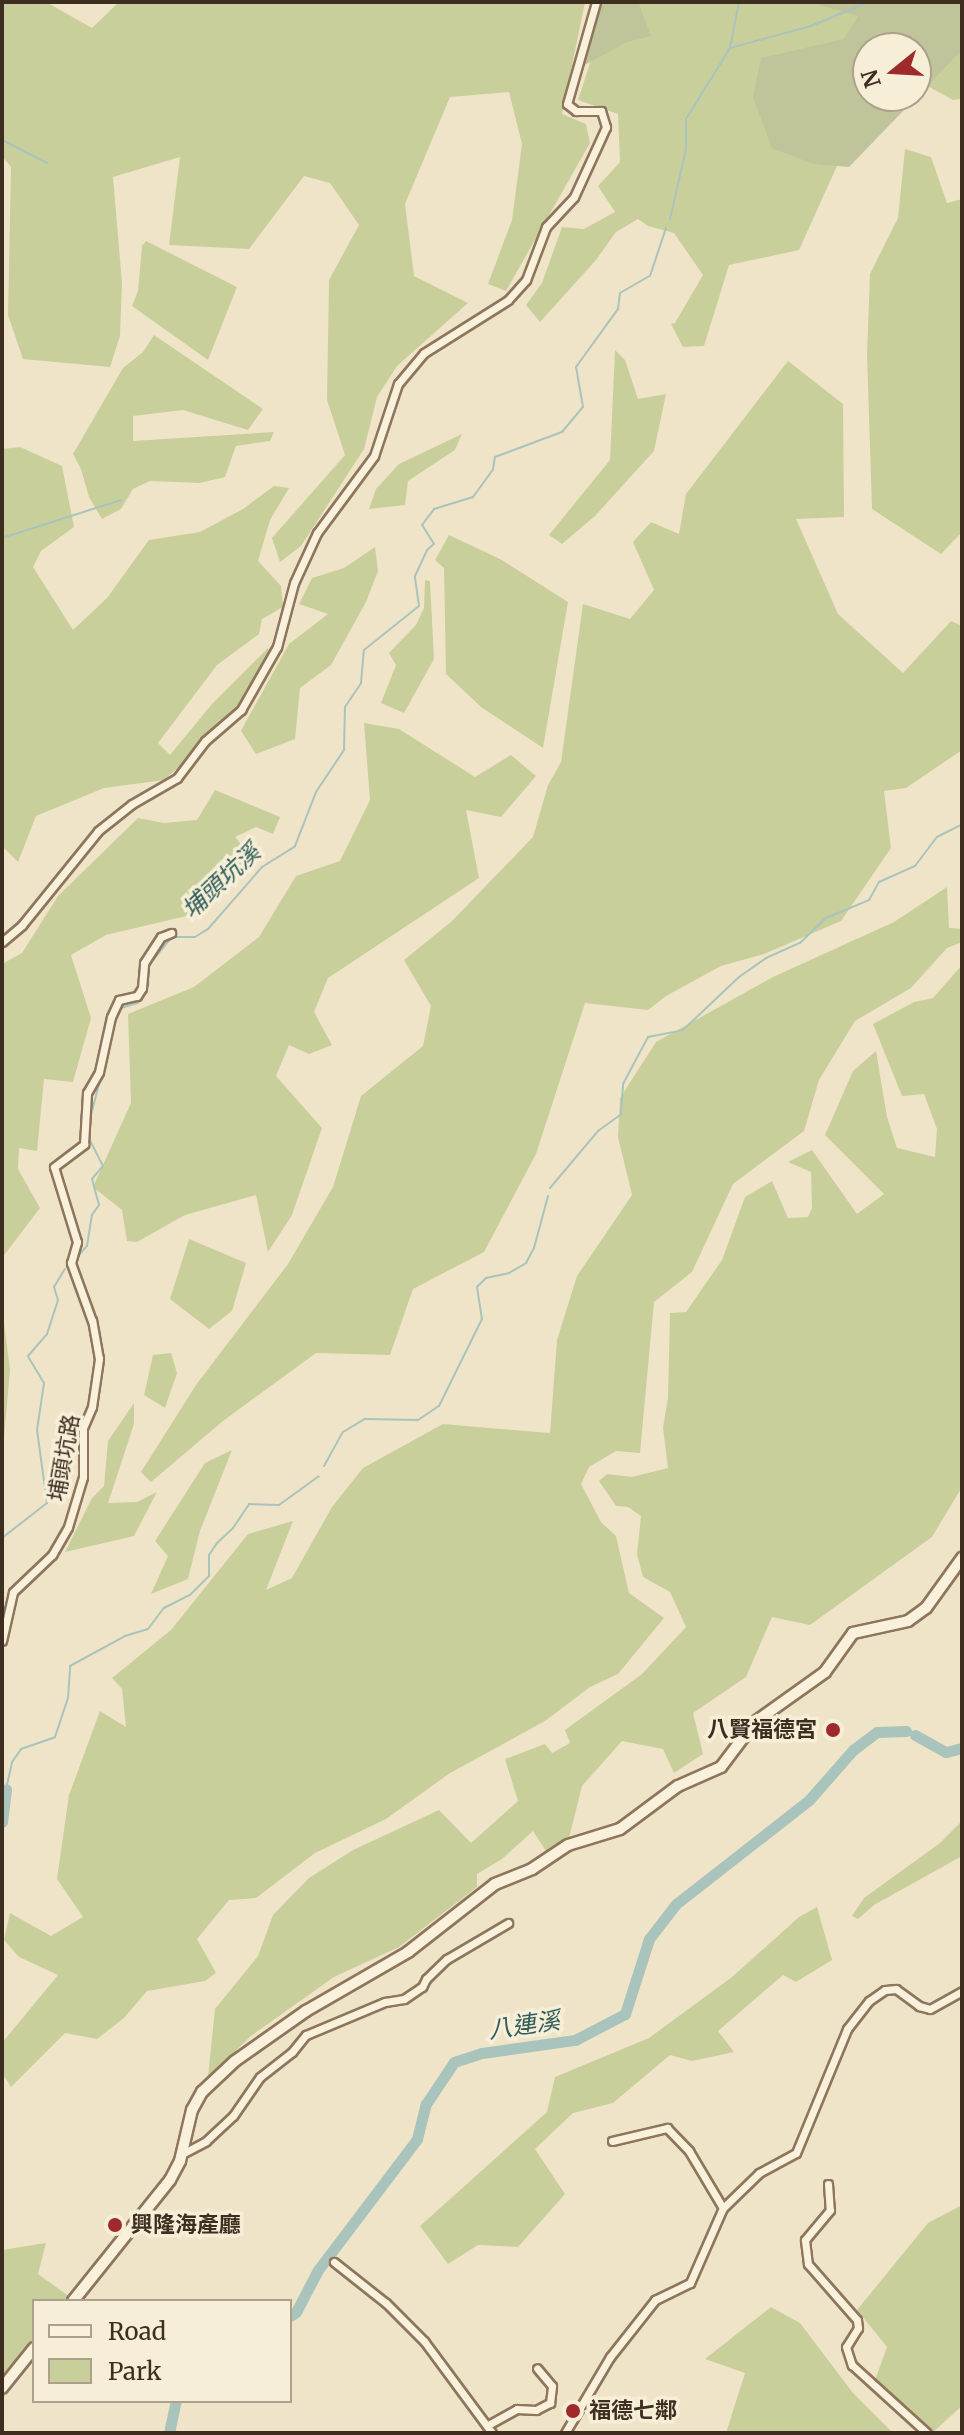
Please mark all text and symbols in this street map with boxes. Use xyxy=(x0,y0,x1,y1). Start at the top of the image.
north arrow xyxy=(852,32,932,112)
text: N xyxy=(855,66,887,91)
water label: 埔頭坑溪 xyxy=(176,838,266,924)
street label: 埔頭坑路 xyxy=(43,1412,85,1504)
place label: 八賢福德宮 xyxy=(707,1717,817,1743)
marker: 八賢福德宮 xyxy=(824,1721,842,1739)
water label: 八連溪 xyxy=(486,2006,562,2044)
place label: 興隆海產廳 xyxy=(131,2212,241,2238)
marker: 興隆海產廳 xyxy=(106,2216,124,2234)
legend xyxy=(32,2299,292,2403)
text: Road xyxy=(108,2316,166,2347)
text: Park xyxy=(108,2356,161,2387)
place label: 福德七鄰 xyxy=(589,2398,677,2424)
marker: 福德七鄰 xyxy=(564,2402,582,2420)

